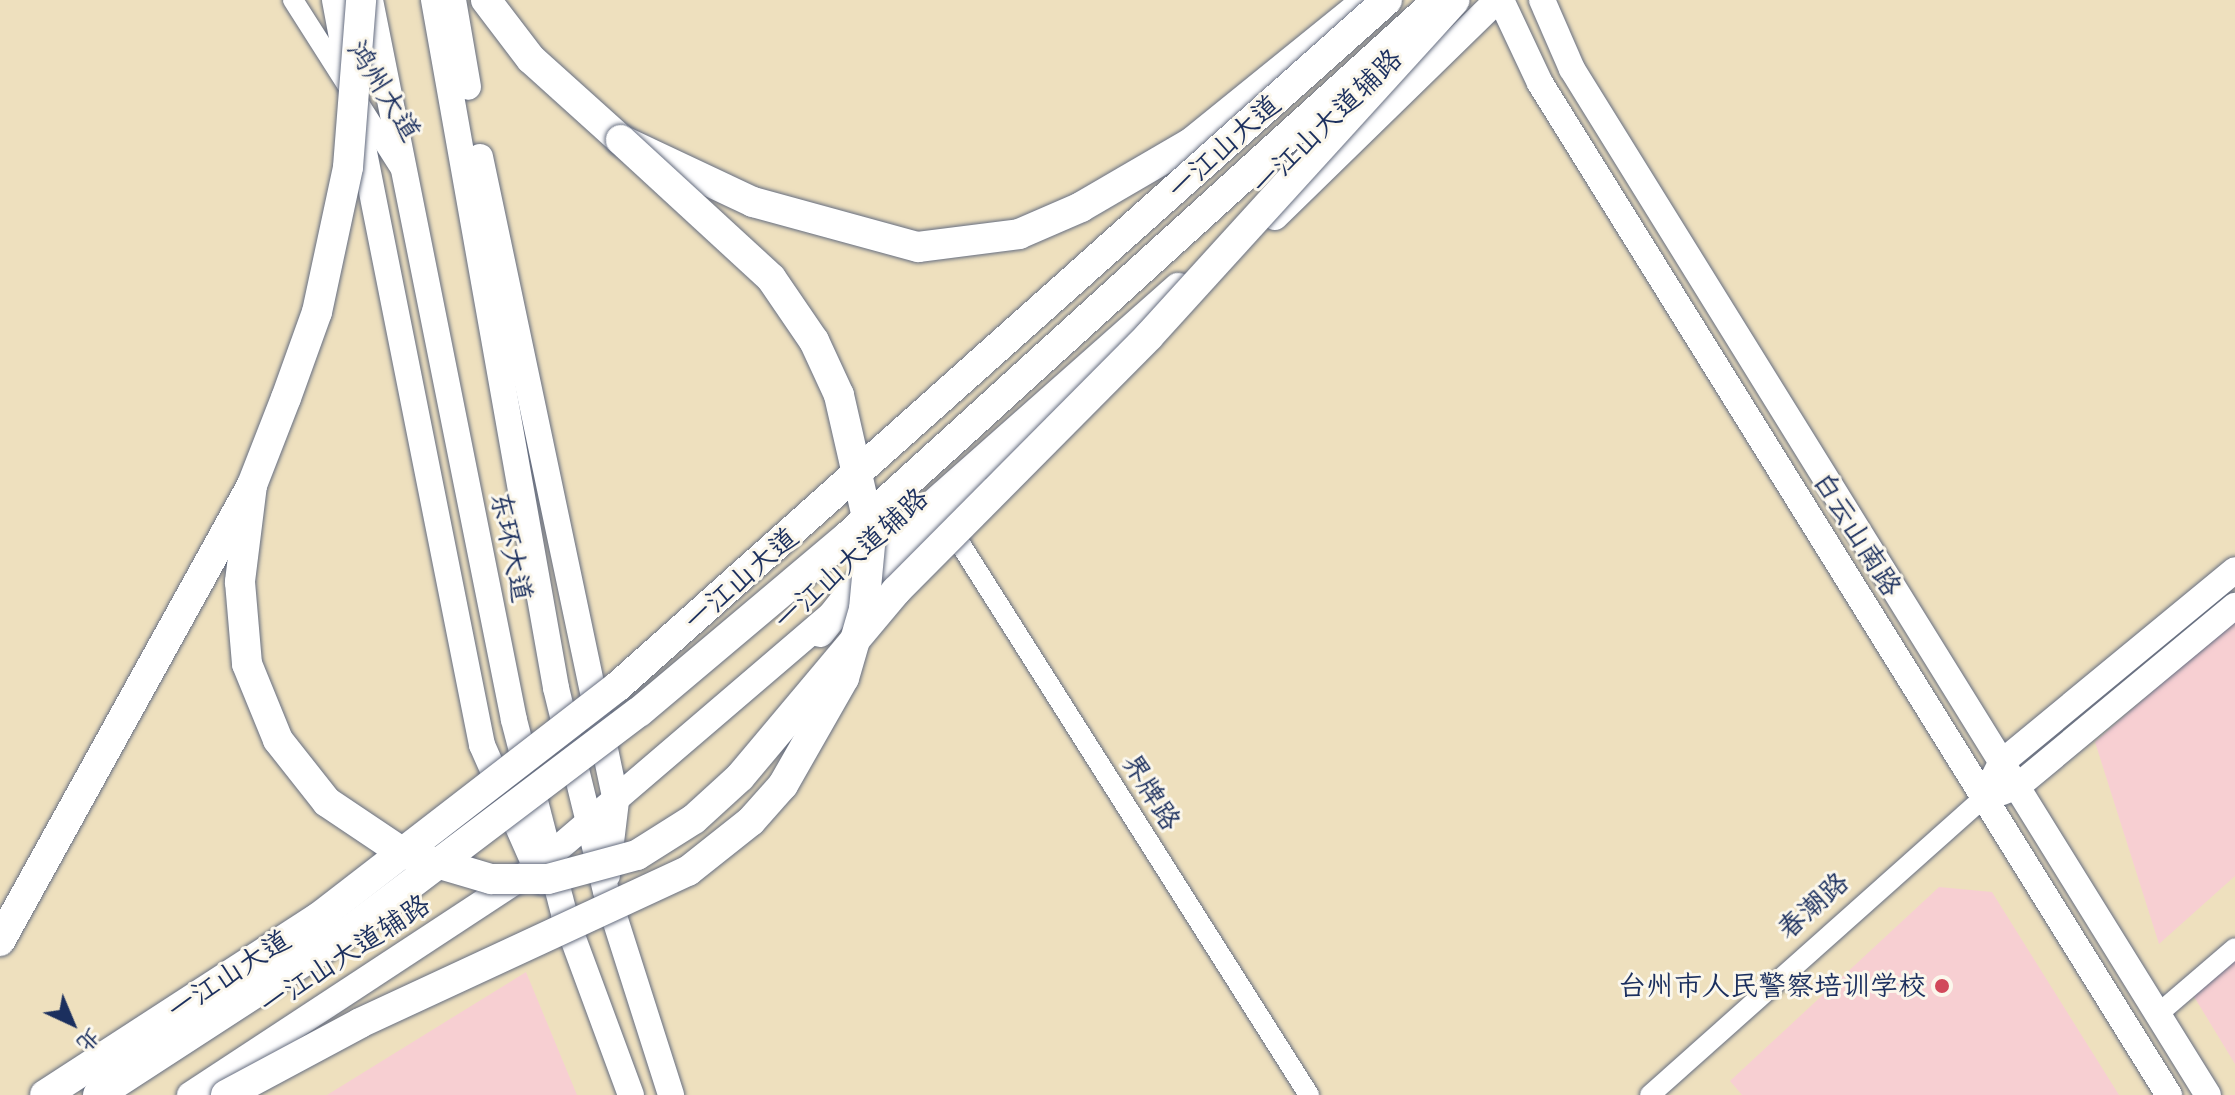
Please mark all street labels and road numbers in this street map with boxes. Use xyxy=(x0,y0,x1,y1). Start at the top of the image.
street label: 鸿州大道 xyxy=(340,35,428,147)
street label: 一江山大道辅路 xyxy=(1245,42,1409,202)
street label: 一江山大道 xyxy=(1161,88,1287,206)
street label: 白云山南路 xyxy=(1806,466,1908,602)
street label: 一江山大道辅路 xyxy=(767,481,935,637)
street label: 东环大道 xyxy=(483,489,539,605)
street label: 一江山大道 xyxy=(677,520,805,638)
street label: 界牌路 xyxy=(1114,747,1188,837)
street label: 春潮路 xyxy=(1771,865,1855,947)
street label: 一江山大道辅路 xyxy=(254,888,436,1022)
street label: 一江山大道 xyxy=(161,923,297,1027)

